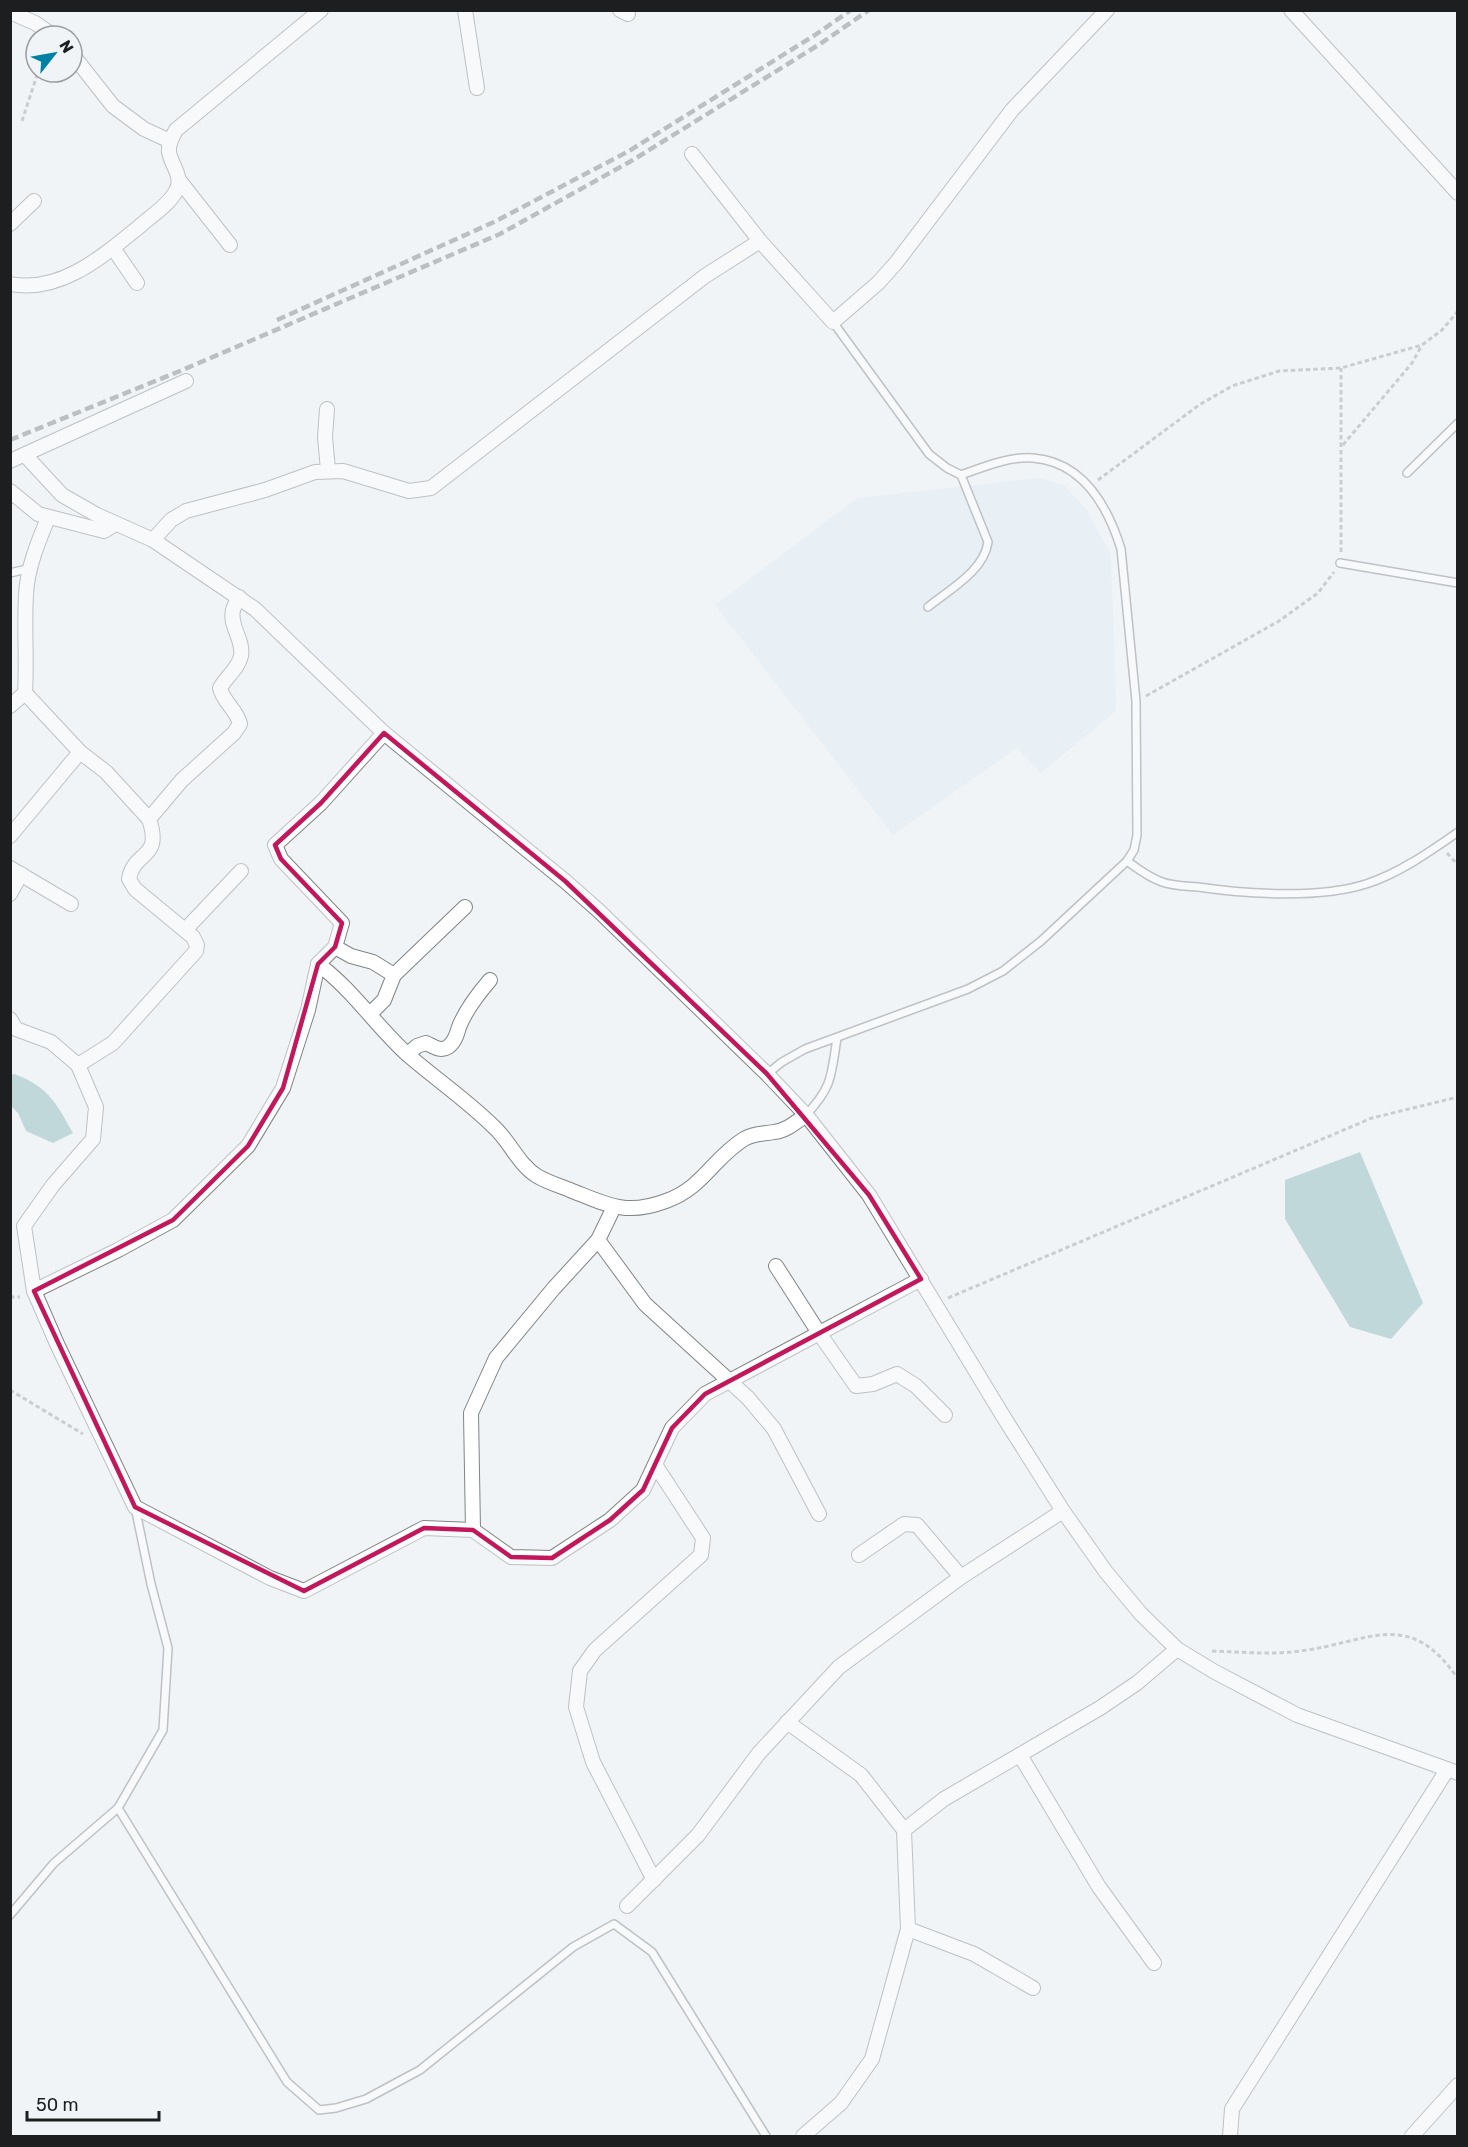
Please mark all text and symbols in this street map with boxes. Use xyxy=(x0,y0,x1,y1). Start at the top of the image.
north arrow xyxy=(24,24,84,84)
text: N xyxy=(55,37,78,56)
scale bar xyxy=(27,2084,159,2122)
text: 50 m xyxy=(36,2094,79,2116)

